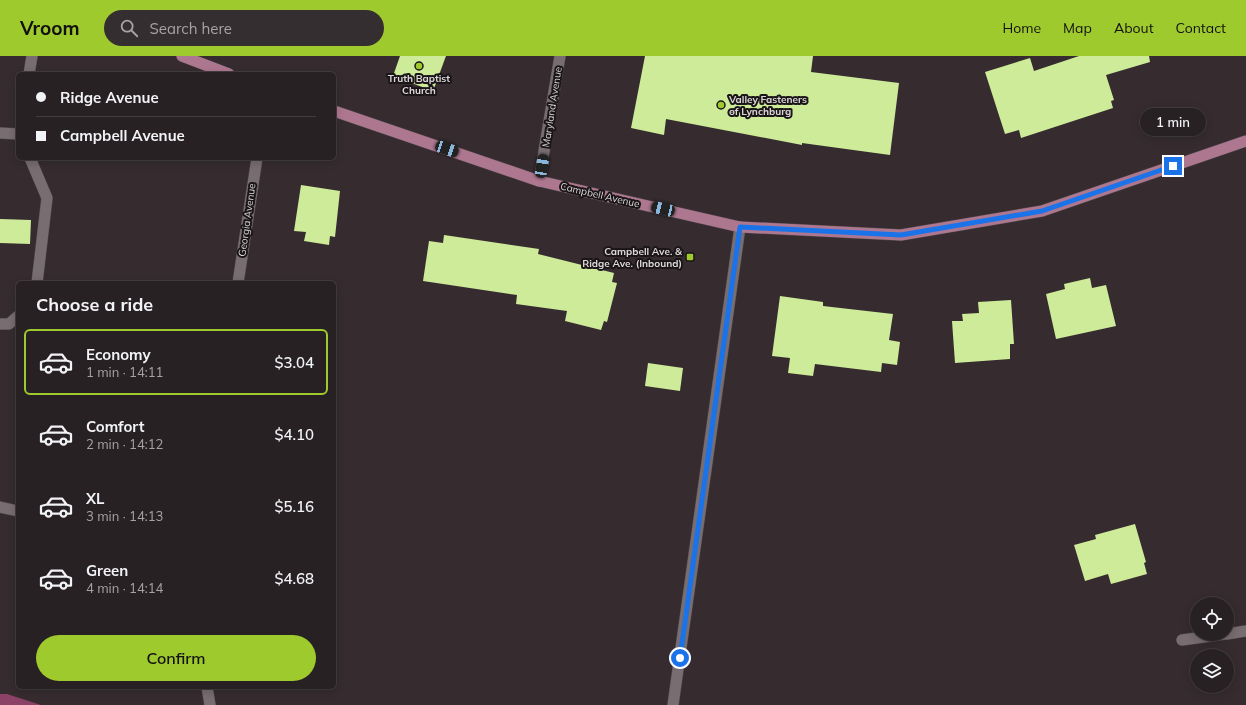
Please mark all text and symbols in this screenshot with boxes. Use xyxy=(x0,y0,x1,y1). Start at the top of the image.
search box xyxy=(104,10,384,46)
text: Vroom xyxy=(20,16,80,40)
icon: search xyxy=(118,17,140,39)
text: Search here xyxy=(150,19,232,38)
text: Home xyxy=(1002,19,1041,37)
text: Map xyxy=(1063,19,1092,37)
text: About xyxy=(1114,19,1154,37)
text: Contact xyxy=(1176,19,1226,37)
marker: Truth Baptist Church xyxy=(414,61,424,71)
street label: Maryland Avenue xyxy=(539,66,565,148)
place label: Truth Baptist Church xyxy=(388,72,450,97)
text: Ridge Avenue xyxy=(60,88,159,107)
place label: Valley Fasteners of Lynchburg xyxy=(728,93,807,118)
marker: Valley Fasteners of Lynchburg xyxy=(716,100,726,110)
callout: 1 min xyxy=(1140,108,1206,136)
text: 1 min xyxy=(1156,114,1190,130)
text: Campbell Avenue xyxy=(60,126,185,145)
car xyxy=(434,139,460,159)
car xyxy=(534,153,550,179)
route end xyxy=(1164,157,1182,175)
street label: Campbell Avenue xyxy=(559,180,641,210)
street label: Georgia Avenue xyxy=(235,183,259,257)
car xyxy=(650,200,676,218)
place label: Campbell Ave. & Ridge Ave. (Inbound) xyxy=(582,245,683,270)
marker: Campbell Ave. & Ridge Ave. (Inbound) xyxy=(685,252,695,262)
text: Choose a ride xyxy=(36,293,153,316)
icon: car xyxy=(38,344,74,380)
text: Economy xyxy=(86,345,151,364)
text: $3.04 xyxy=(274,353,314,372)
text: 1 min · 14:11 xyxy=(86,364,163,380)
icon: car xyxy=(38,416,74,452)
text: Comfort xyxy=(86,417,144,436)
text: $4.10 xyxy=(274,425,314,444)
text: 2 min · 14:12 xyxy=(86,436,163,452)
icon: car xyxy=(38,488,74,524)
text: XL xyxy=(86,489,104,508)
text: $5.16 xyxy=(274,497,314,516)
text: 3 min · 14:13 xyxy=(86,508,163,524)
icon: car xyxy=(38,560,74,596)
text: Green xyxy=(86,561,128,580)
text: $4.68 xyxy=(274,569,314,588)
text: 4 min · 14:14 xyxy=(86,580,163,596)
map controls xyxy=(1190,597,1234,693)
button: locate xyxy=(1190,597,1234,641)
button: Confirm xyxy=(36,635,316,681)
route start xyxy=(671,649,689,667)
button: layers xyxy=(1190,649,1234,693)

